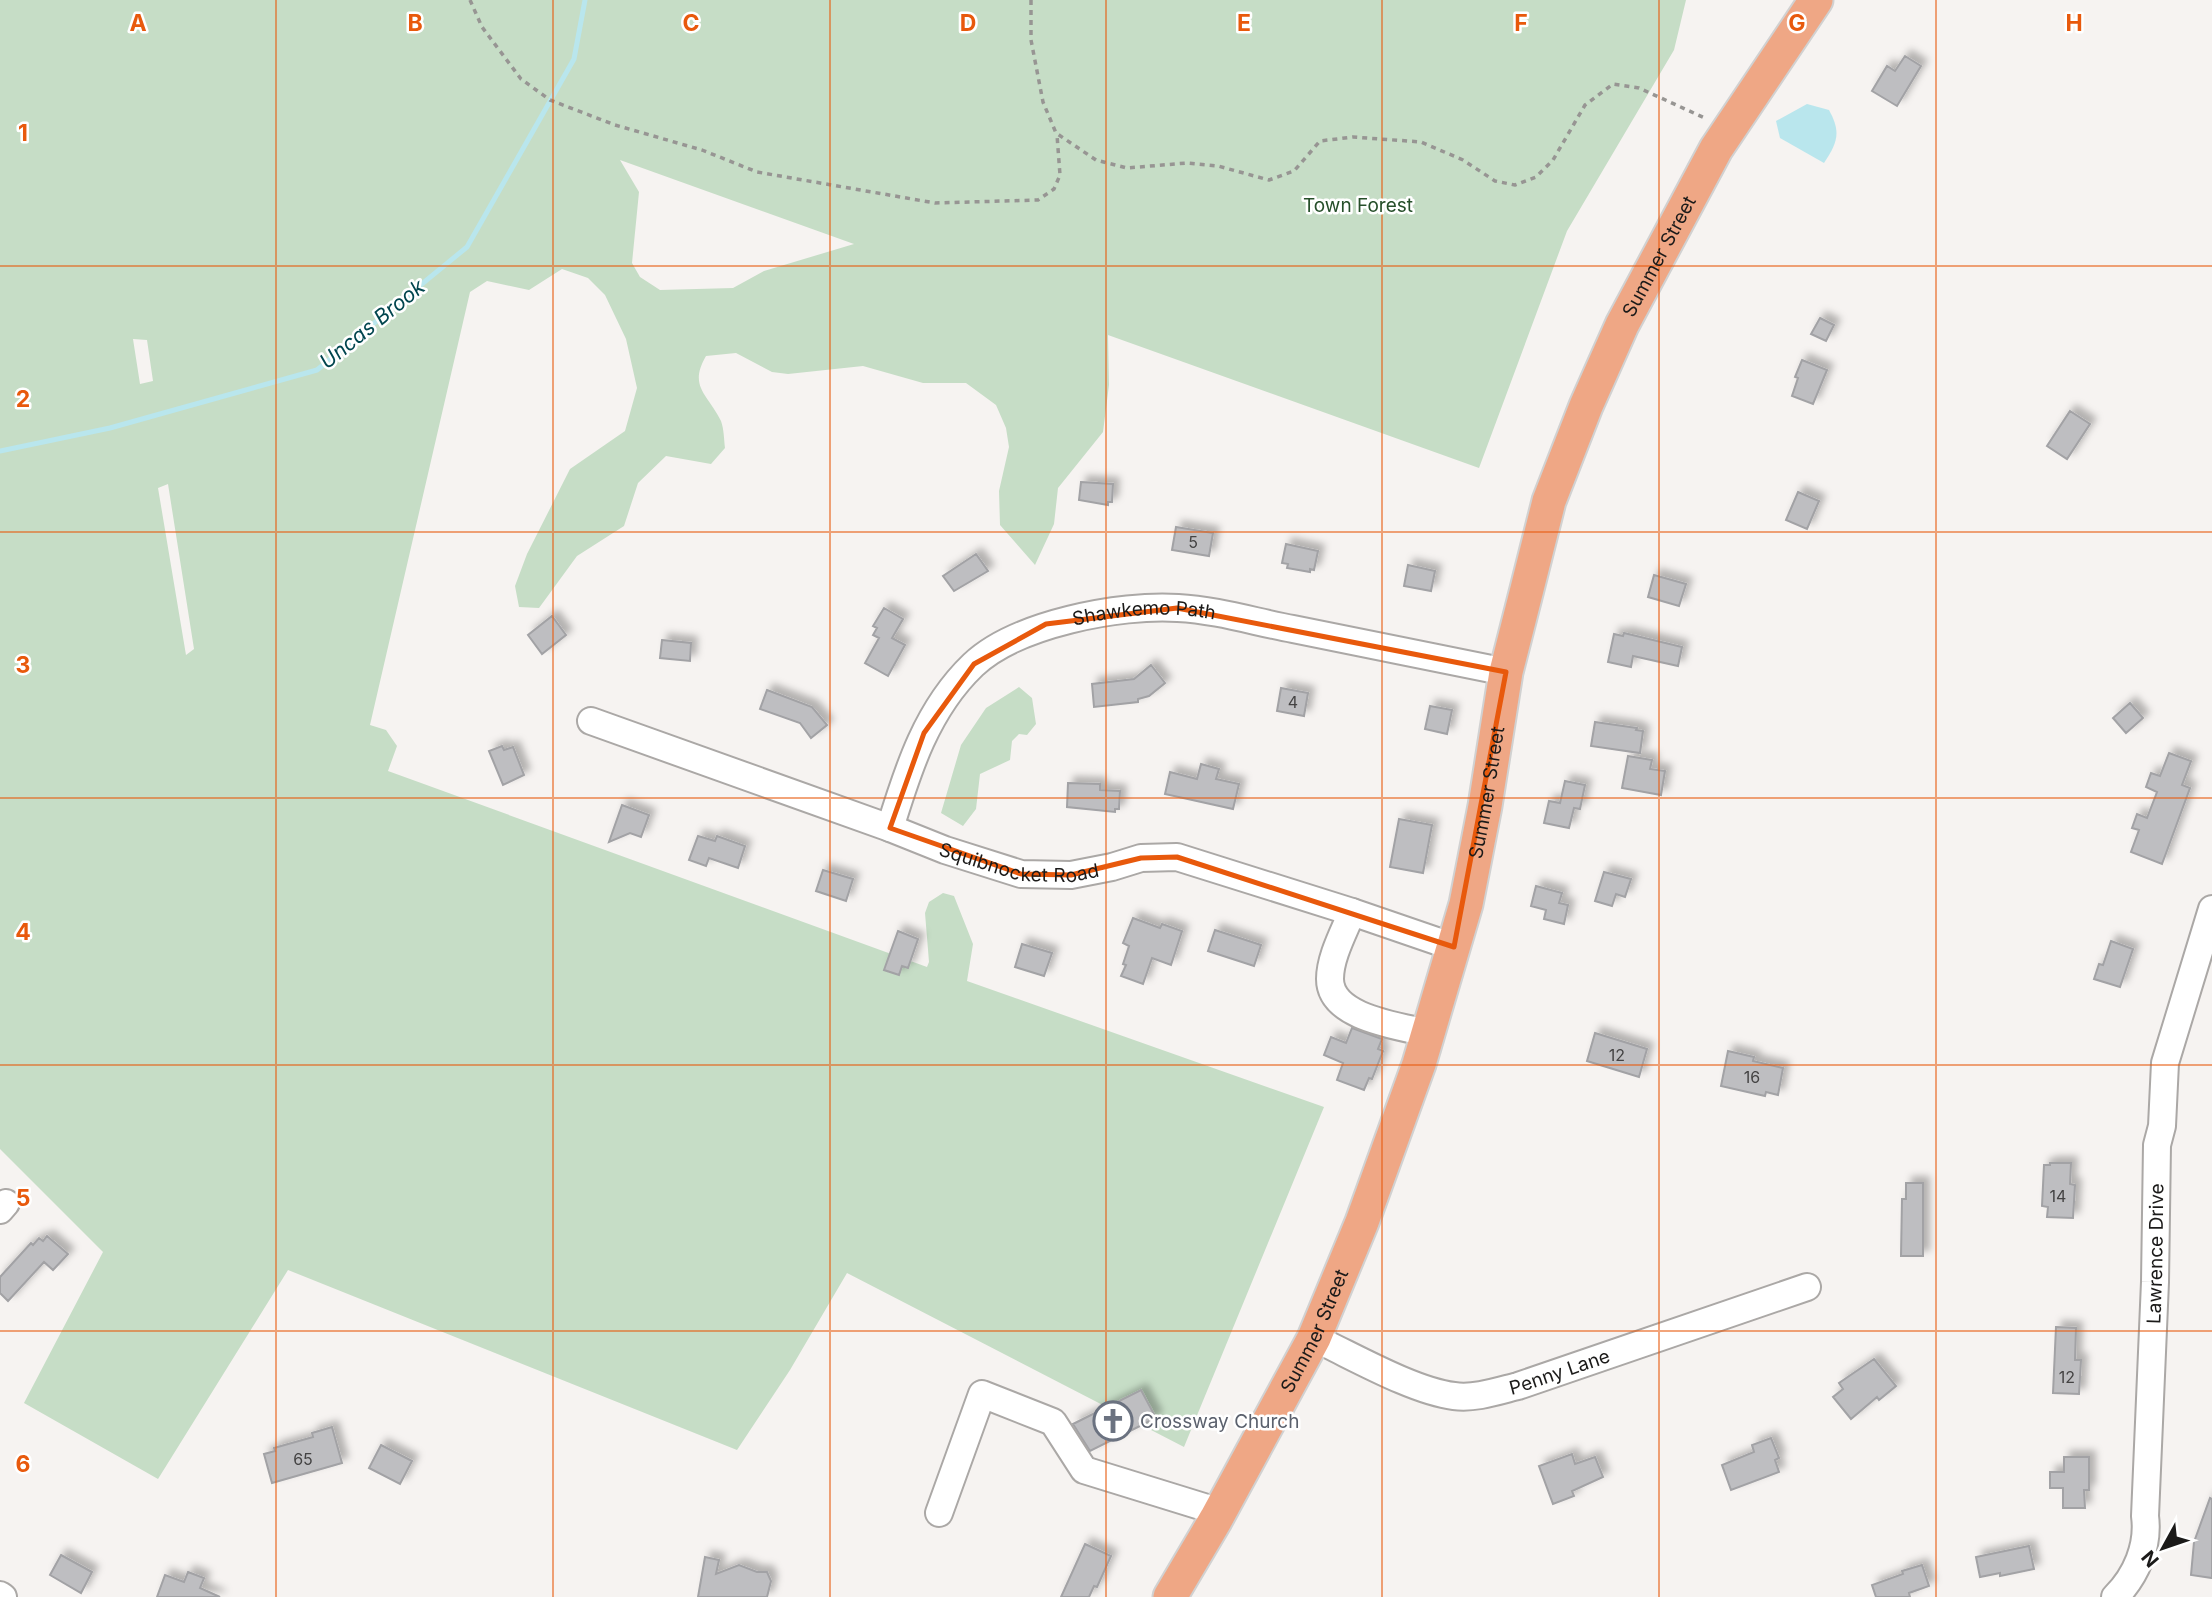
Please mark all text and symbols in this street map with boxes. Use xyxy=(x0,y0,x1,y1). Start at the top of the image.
text: A xyxy=(129,9,147,37)
text: B xyxy=(407,9,423,37)
text: C xyxy=(682,9,700,37)
text: D xyxy=(960,9,976,37)
text: E xyxy=(1237,9,1251,37)
text: F xyxy=(1514,9,1528,37)
text: G xyxy=(1788,9,1806,37)
text: H xyxy=(2065,9,2083,37)
text: 1 xyxy=(18,119,28,147)
street label: Summer Street xyxy=(1617,192,1700,321)
park label: Town Forest xyxy=(1303,194,1413,217)
water label: Uncas Brook xyxy=(314,274,430,374)
text: 2 xyxy=(16,385,30,413)
house number: 5 xyxy=(1188,532,1198,552)
street label: Shawkemo Path xyxy=(1070,596,1218,630)
text: 3 xyxy=(16,651,30,679)
house number: 4 xyxy=(1288,692,1298,712)
street label: Summer Street xyxy=(1464,725,1509,861)
street label: Squibnocket Road xyxy=(936,837,1101,887)
text: 4 xyxy=(15,918,31,946)
house number: 12 xyxy=(1609,1045,1625,1065)
house number: 16 xyxy=(1744,1067,1760,1087)
street label: Lawrence Drive xyxy=(2142,1183,2168,1324)
text: 5 xyxy=(16,1184,30,1212)
house number: 14 xyxy=(2050,1186,2066,1206)
street label: Summer Street xyxy=(1275,1266,1353,1397)
street label: Penny Lane xyxy=(1507,1344,1613,1399)
house number: 12 xyxy=(2059,1367,2075,1387)
church icon: Crossway Church xyxy=(1092,1400,1134,1442)
place label: Crossway Church xyxy=(1140,1410,1299,1433)
house number: 65 xyxy=(293,1449,313,1469)
text: 6 xyxy=(16,1450,30,1478)
north arrow xyxy=(2128,1513,2198,1583)
text: N xyxy=(2137,1546,2164,1572)

